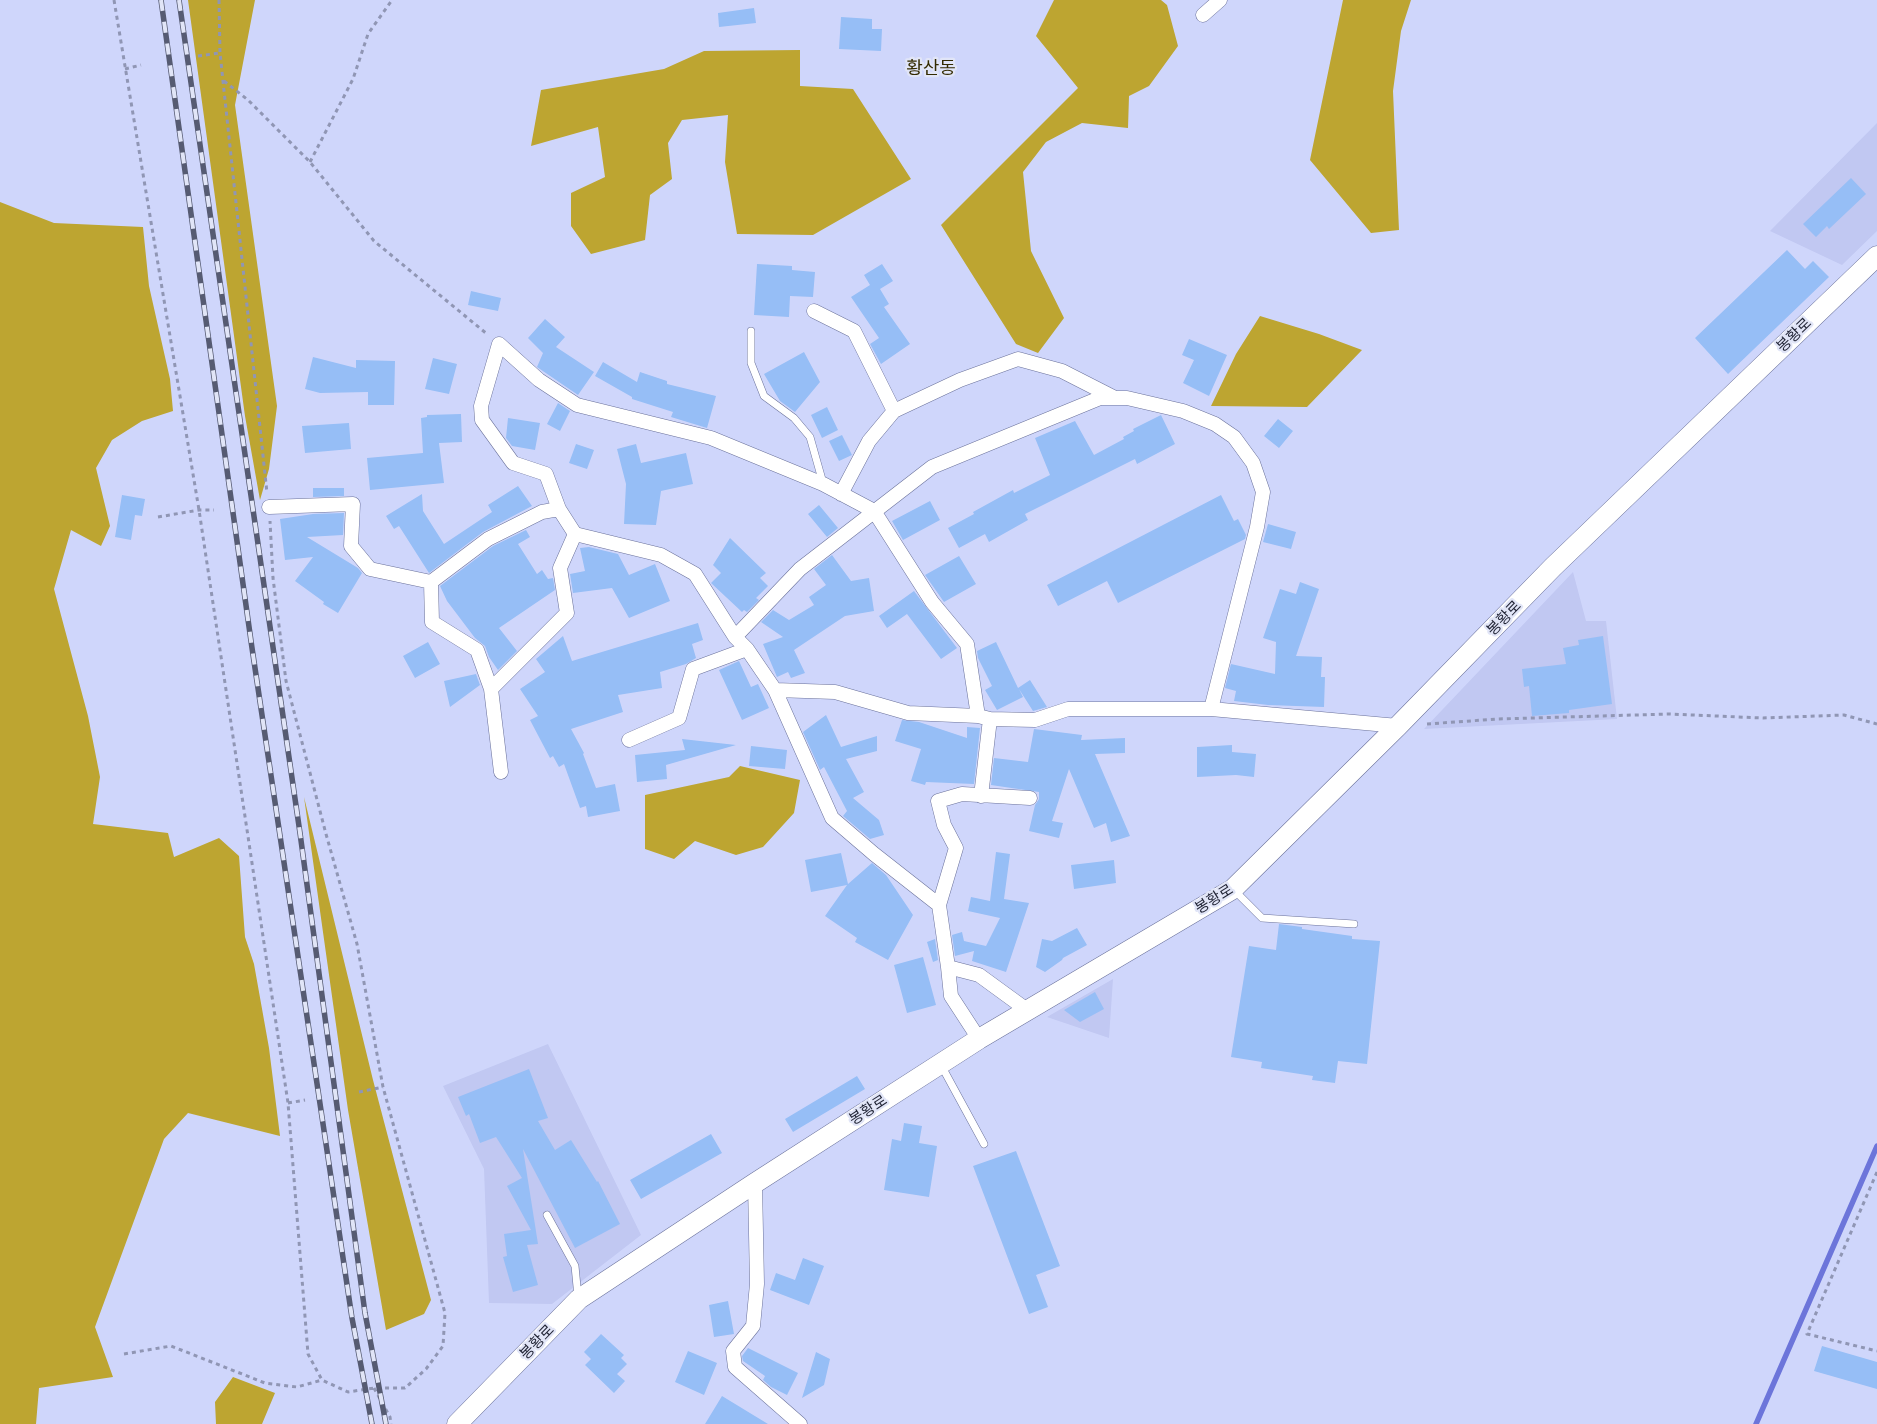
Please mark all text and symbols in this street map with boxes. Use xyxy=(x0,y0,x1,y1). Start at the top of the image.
district label: 황산동 xyxy=(906,57,956,79)
street label: 봉황로 xyxy=(1773,314,1815,356)
street label: 봉황로 xyxy=(1483,597,1525,639)
street label: 봉황로 xyxy=(1192,880,1236,918)
street label: 봉황로 xyxy=(846,1091,890,1129)
street label: 봉황로 xyxy=(516,1321,558,1363)

